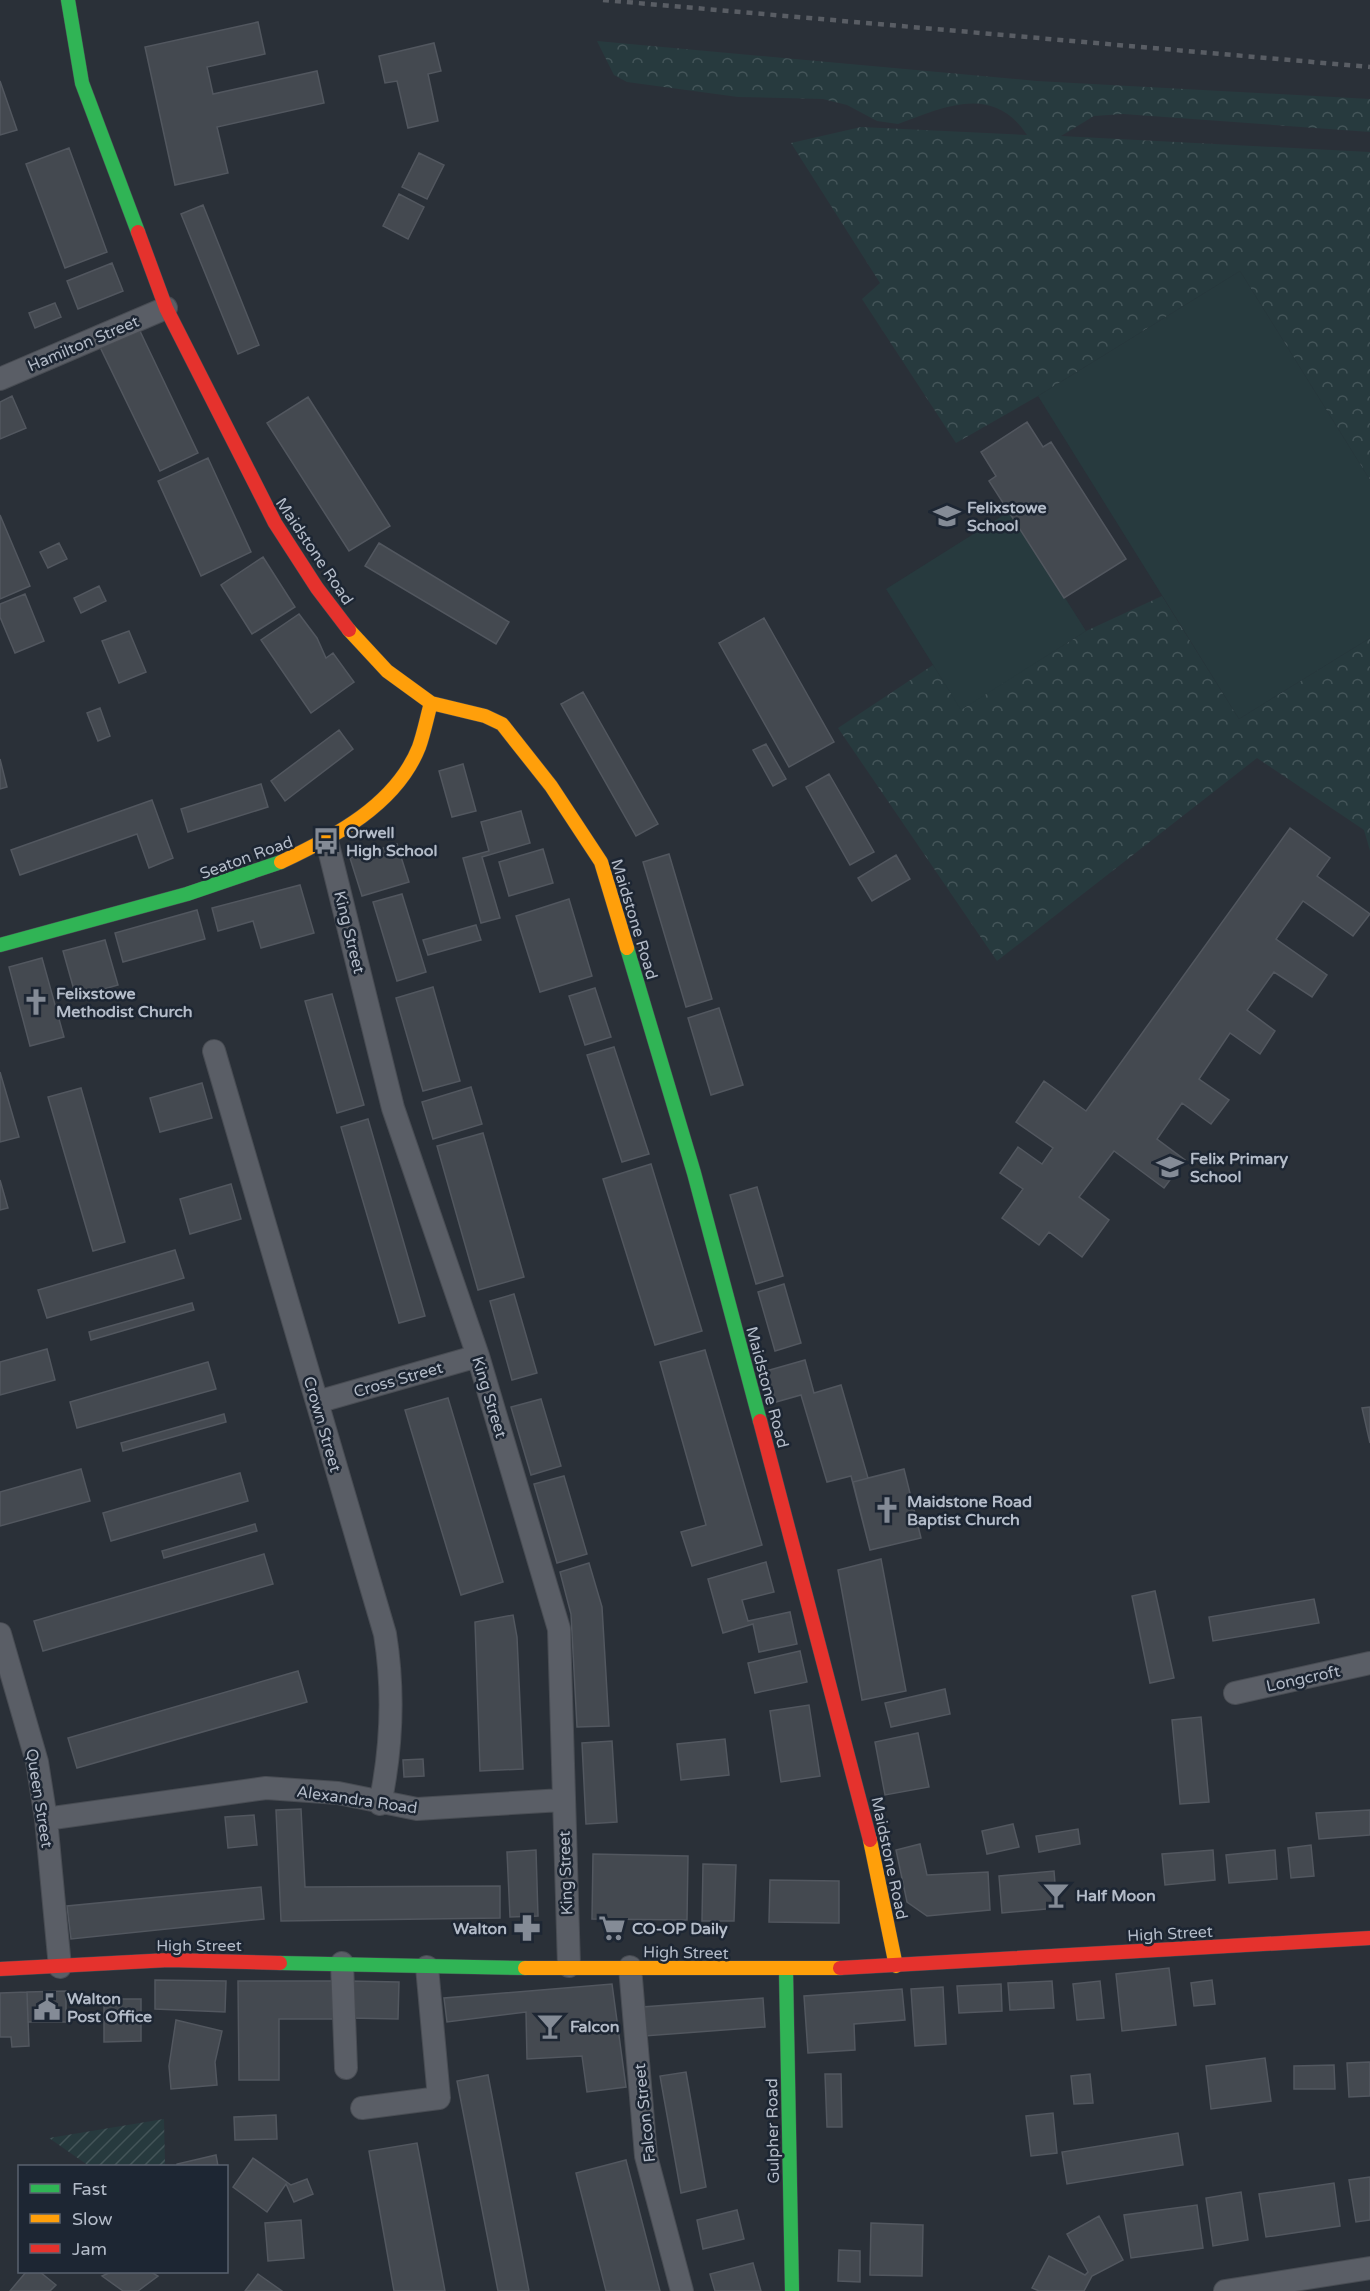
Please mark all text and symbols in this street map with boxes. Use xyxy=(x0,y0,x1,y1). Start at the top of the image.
street label: Hamilton Street xyxy=(25,311,142,376)
street label: Maidstone Road xyxy=(271,494,357,609)
place label: Felixstowe School xyxy=(967,498,1047,536)
school or university icon: Felixstowe School xyxy=(932,501,962,531)
place label: Orwell High School xyxy=(346,823,437,861)
bus stop icon: Orwell High School xyxy=(311,826,341,856)
street label: Seaton Road xyxy=(197,832,296,884)
street label: Maidstone Road xyxy=(606,857,662,982)
street label: King Street xyxy=(329,889,369,976)
place label: Felixstowe Methodist Church xyxy=(56,984,193,1022)
church icon: Felixstowe Methodist Church xyxy=(21,987,51,1017)
place label: Felix Primary School xyxy=(1190,1149,1288,1187)
school or university icon: Felix Primary School xyxy=(1155,1152,1185,1182)
street label: Maidstone Road xyxy=(741,1324,793,1450)
street label: King Street xyxy=(467,1354,511,1441)
street label: Cross Street xyxy=(351,1358,445,1402)
street label: Crown Street xyxy=(299,1374,345,1475)
place label: Maidstone Road Baptist Church xyxy=(907,1492,1032,1530)
church icon: Maidstone Road Baptist Church xyxy=(872,1495,902,1525)
street label: Longcroft xyxy=(1264,1661,1342,1697)
street label: Queen Street xyxy=(21,1747,57,1849)
street label: Alexandra Road xyxy=(295,1782,419,1818)
street label: Maidstone Road xyxy=(866,1795,912,1921)
street label: King Street xyxy=(555,1830,577,1916)
bar icon: Half Moon xyxy=(1041,1880,1071,1910)
place label: Half Moon xyxy=(1076,1886,1156,1906)
pharmacy icon: Walton xyxy=(512,1913,542,1943)
supermarket icon: CO-OP Daily xyxy=(597,1913,627,1943)
place label: Walton xyxy=(453,1919,507,1939)
place label: CO-OP Daily xyxy=(632,1919,728,1939)
street label: High Street xyxy=(1127,1922,1213,1946)
street label: High Street xyxy=(156,1936,242,1956)
street label: High Street xyxy=(643,1942,729,1964)
place label: Walton Post Office xyxy=(67,1989,152,2027)
public building icon: Walton Post Office xyxy=(32,1992,62,2022)
bar icon: Falcon xyxy=(535,2011,565,2041)
place label: Falcon xyxy=(570,2017,619,2037)
street label: Falcon Street xyxy=(630,2062,660,2163)
street label: Gulpher Road xyxy=(762,2078,784,2184)
legend xyxy=(18,2165,228,2273)
text: Fast xyxy=(72,2178,107,2200)
text: Slow xyxy=(72,2208,113,2230)
text: Jam xyxy=(72,2238,107,2260)

